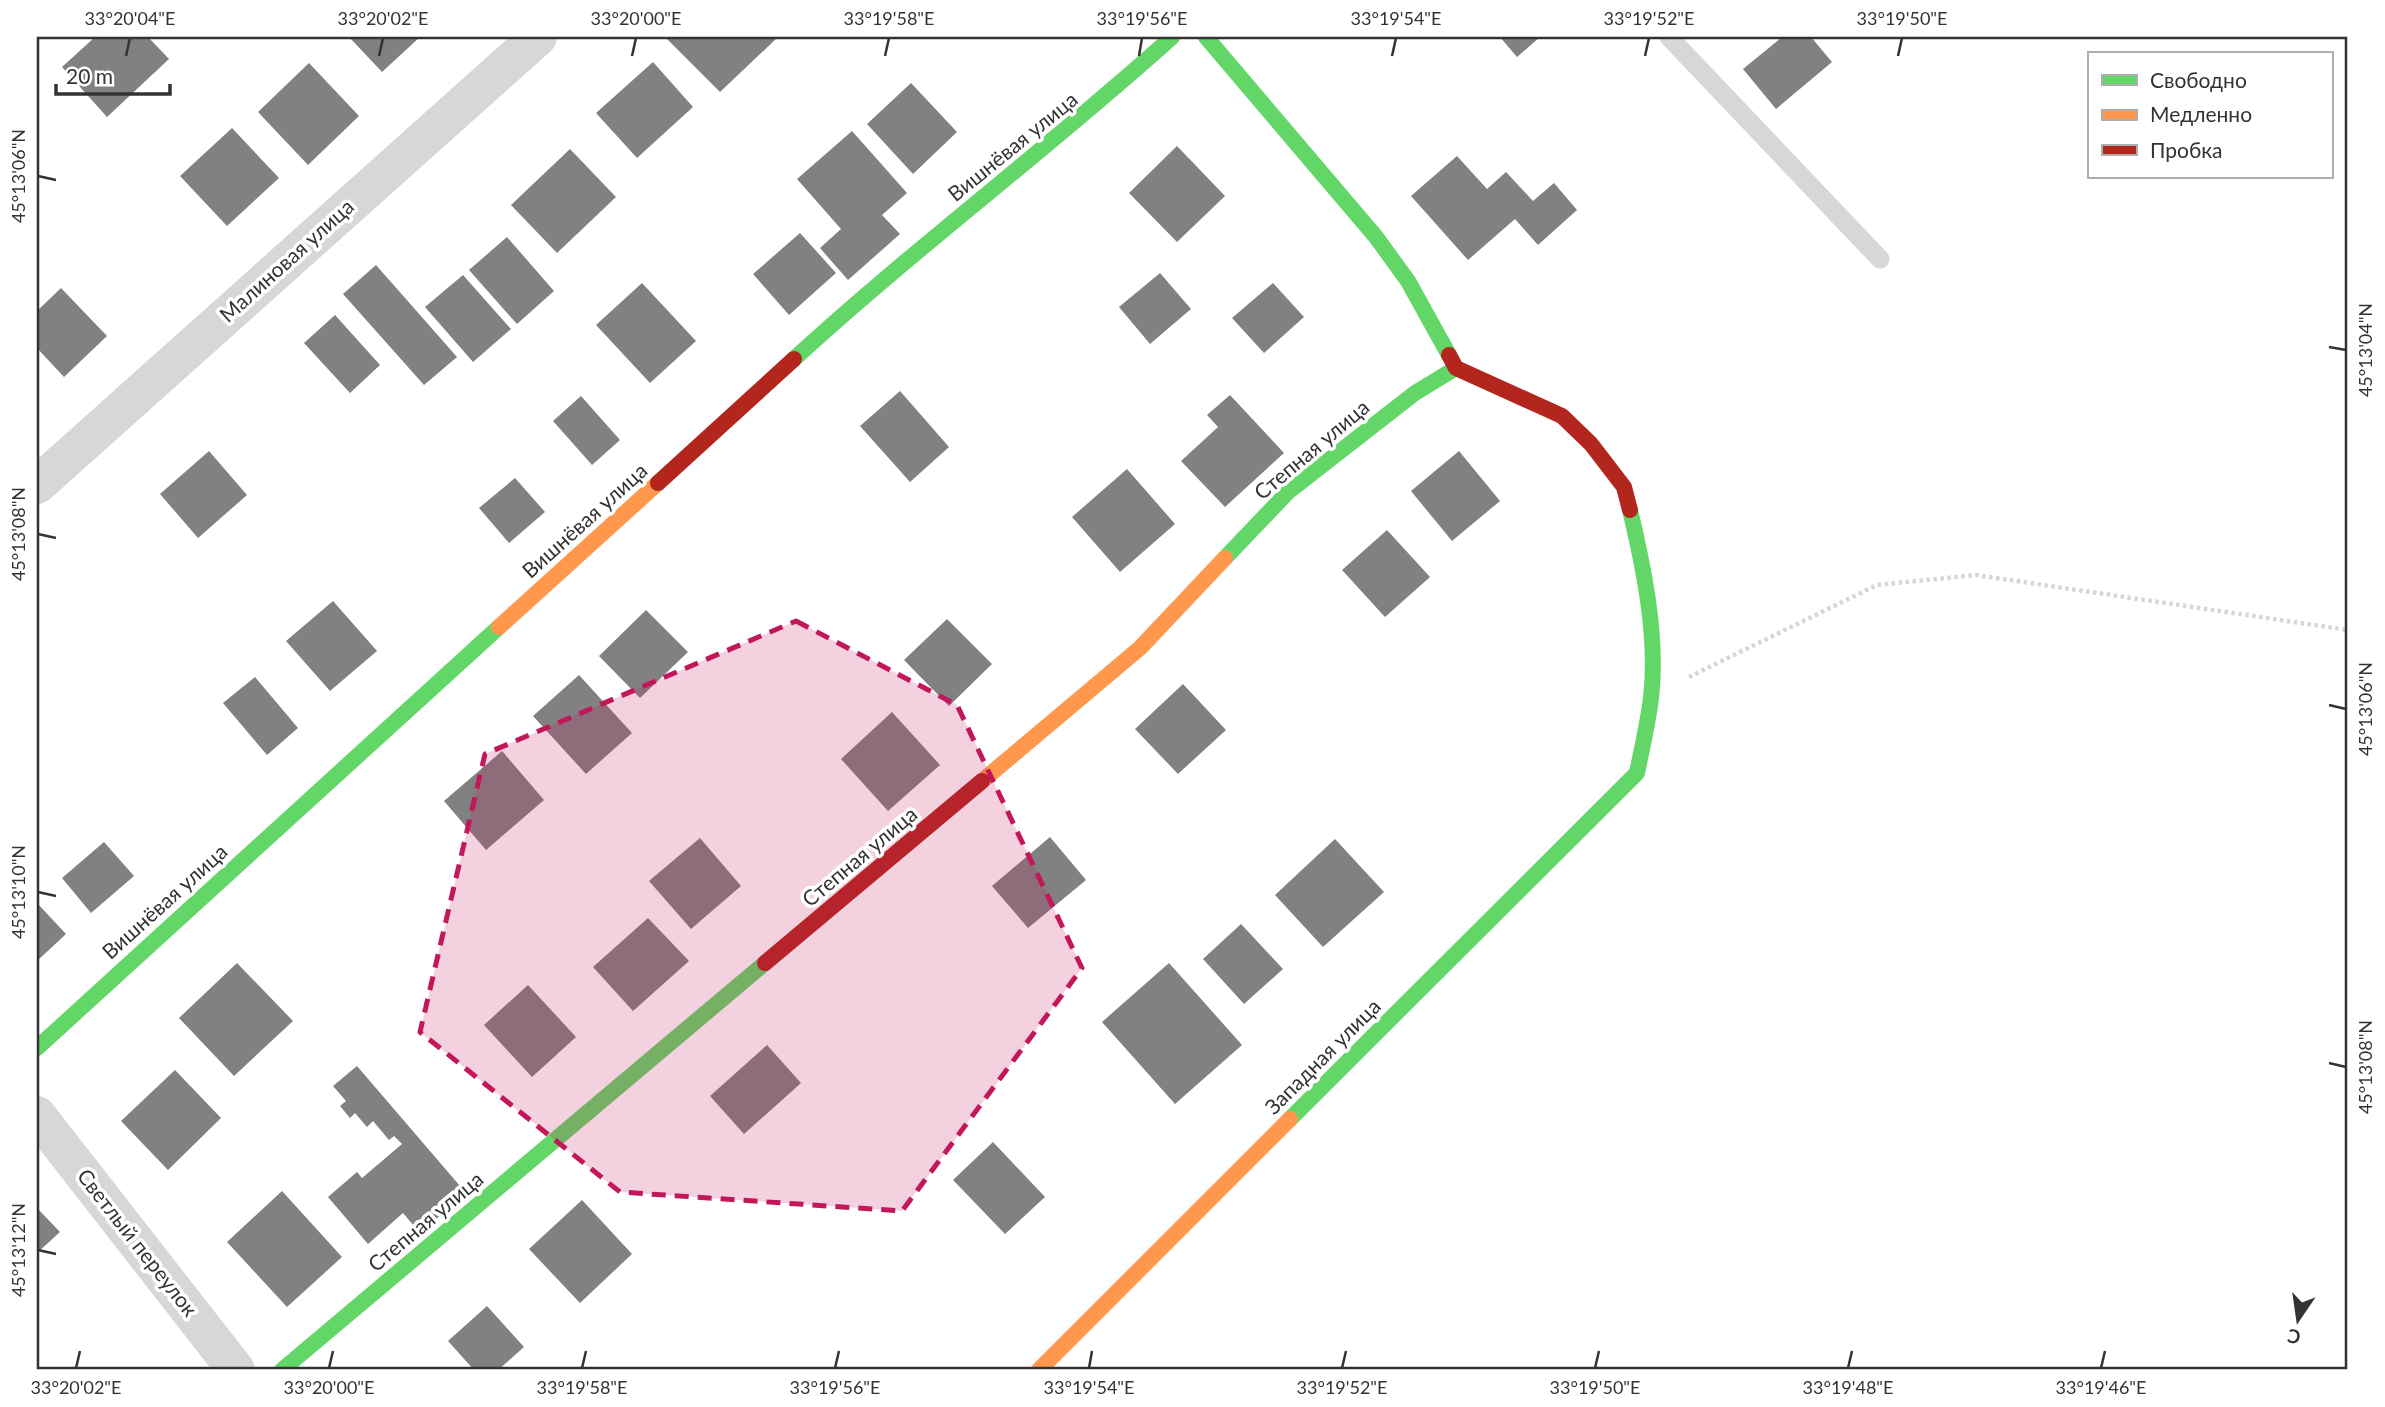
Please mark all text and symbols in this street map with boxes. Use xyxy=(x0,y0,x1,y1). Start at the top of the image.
text: 33°20'04"E xyxy=(85,7,175,29)
text: 33°20'02"E xyxy=(338,7,428,29)
text: 33°20'00"E xyxy=(591,7,681,29)
text: 33°19'58"E xyxy=(844,7,934,29)
text: 33°19'56"E xyxy=(1097,7,1187,29)
text: 33°19'54"E xyxy=(1351,7,1441,29)
text: 33°19'52"E xyxy=(1604,7,1694,29)
text: 33°19'50"E xyxy=(1857,7,1947,29)
scale bar xyxy=(56,52,170,96)
legend xyxy=(2088,52,2332,178)
text: 20 m xyxy=(66,63,113,88)
text: Свободно xyxy=(2150,67,2247,92)
street label: Вишнёвая улица xyxy=(942,86,1082,206)
text: Медленно xyxy=(2150,101,2252,126)
text: 45°13'06"N xyxy=(7,129,29,223)
text: Пробка xyxy=(2150,137,2223,162)
street label: Малиновая улица xyxy=(214,193,358,327)
text: 45°13'04"N xyxy=(2354,303,2376,397)
street label: Степная улица xyxy=(1249,394,1373,504)
street label: Вишнёвая улица xyxy=(516,457,652,583)
text: 45°13'08"N xyxy=(7,487,29,581)
text: 45°13'06"N xyxy=(2354,662,2376,756)
street label: Степная улица xyxy=(797,801,921,911)
street label: Вишнёвая улица xyxy=(96,838,232,964)
text: 45°13'10"N xyxy=(7,845,29,939)
street label: Западная улица xyxy=(1259,993,1385,1119)
text: 45°13'08"N xyxy=(2354,1020,2376,1114)
street label: Светлый переулок xyxy=(73,1163,204,1321)
street label: Степная улица xyxy=(363,1166,487,1276)
text: 45°13'12"N xyxy=(7,1203,29,1297)
north arrow xyxy=(2262,1284,2332,1354)
text: С xyxy=(2285,1324,2303,1350)
text: 33°20'02"E xyxy=(31,1376,121,1398)
text: 33°20'00"E xyxy=(284,1376,374,1398)
text: 33°19'58"E xyxy=(537,1376,627,1398)
text: 33°19'56"E xyxy=(790,1376,880,1398)
text: 33°19'54"E xyxy=(1044,1376,1134,1398)
text: 33°19'52"E xyxy=(1297,1376,1387,1398)
text: 33°19'50"E xyxy=(1550,1376,1640,1398)
text: 33°19'48"E xyxy=(1803,1376,1893,1398)
text: 33°19'46"E xyxy=(2056,1376,2146,1398)

